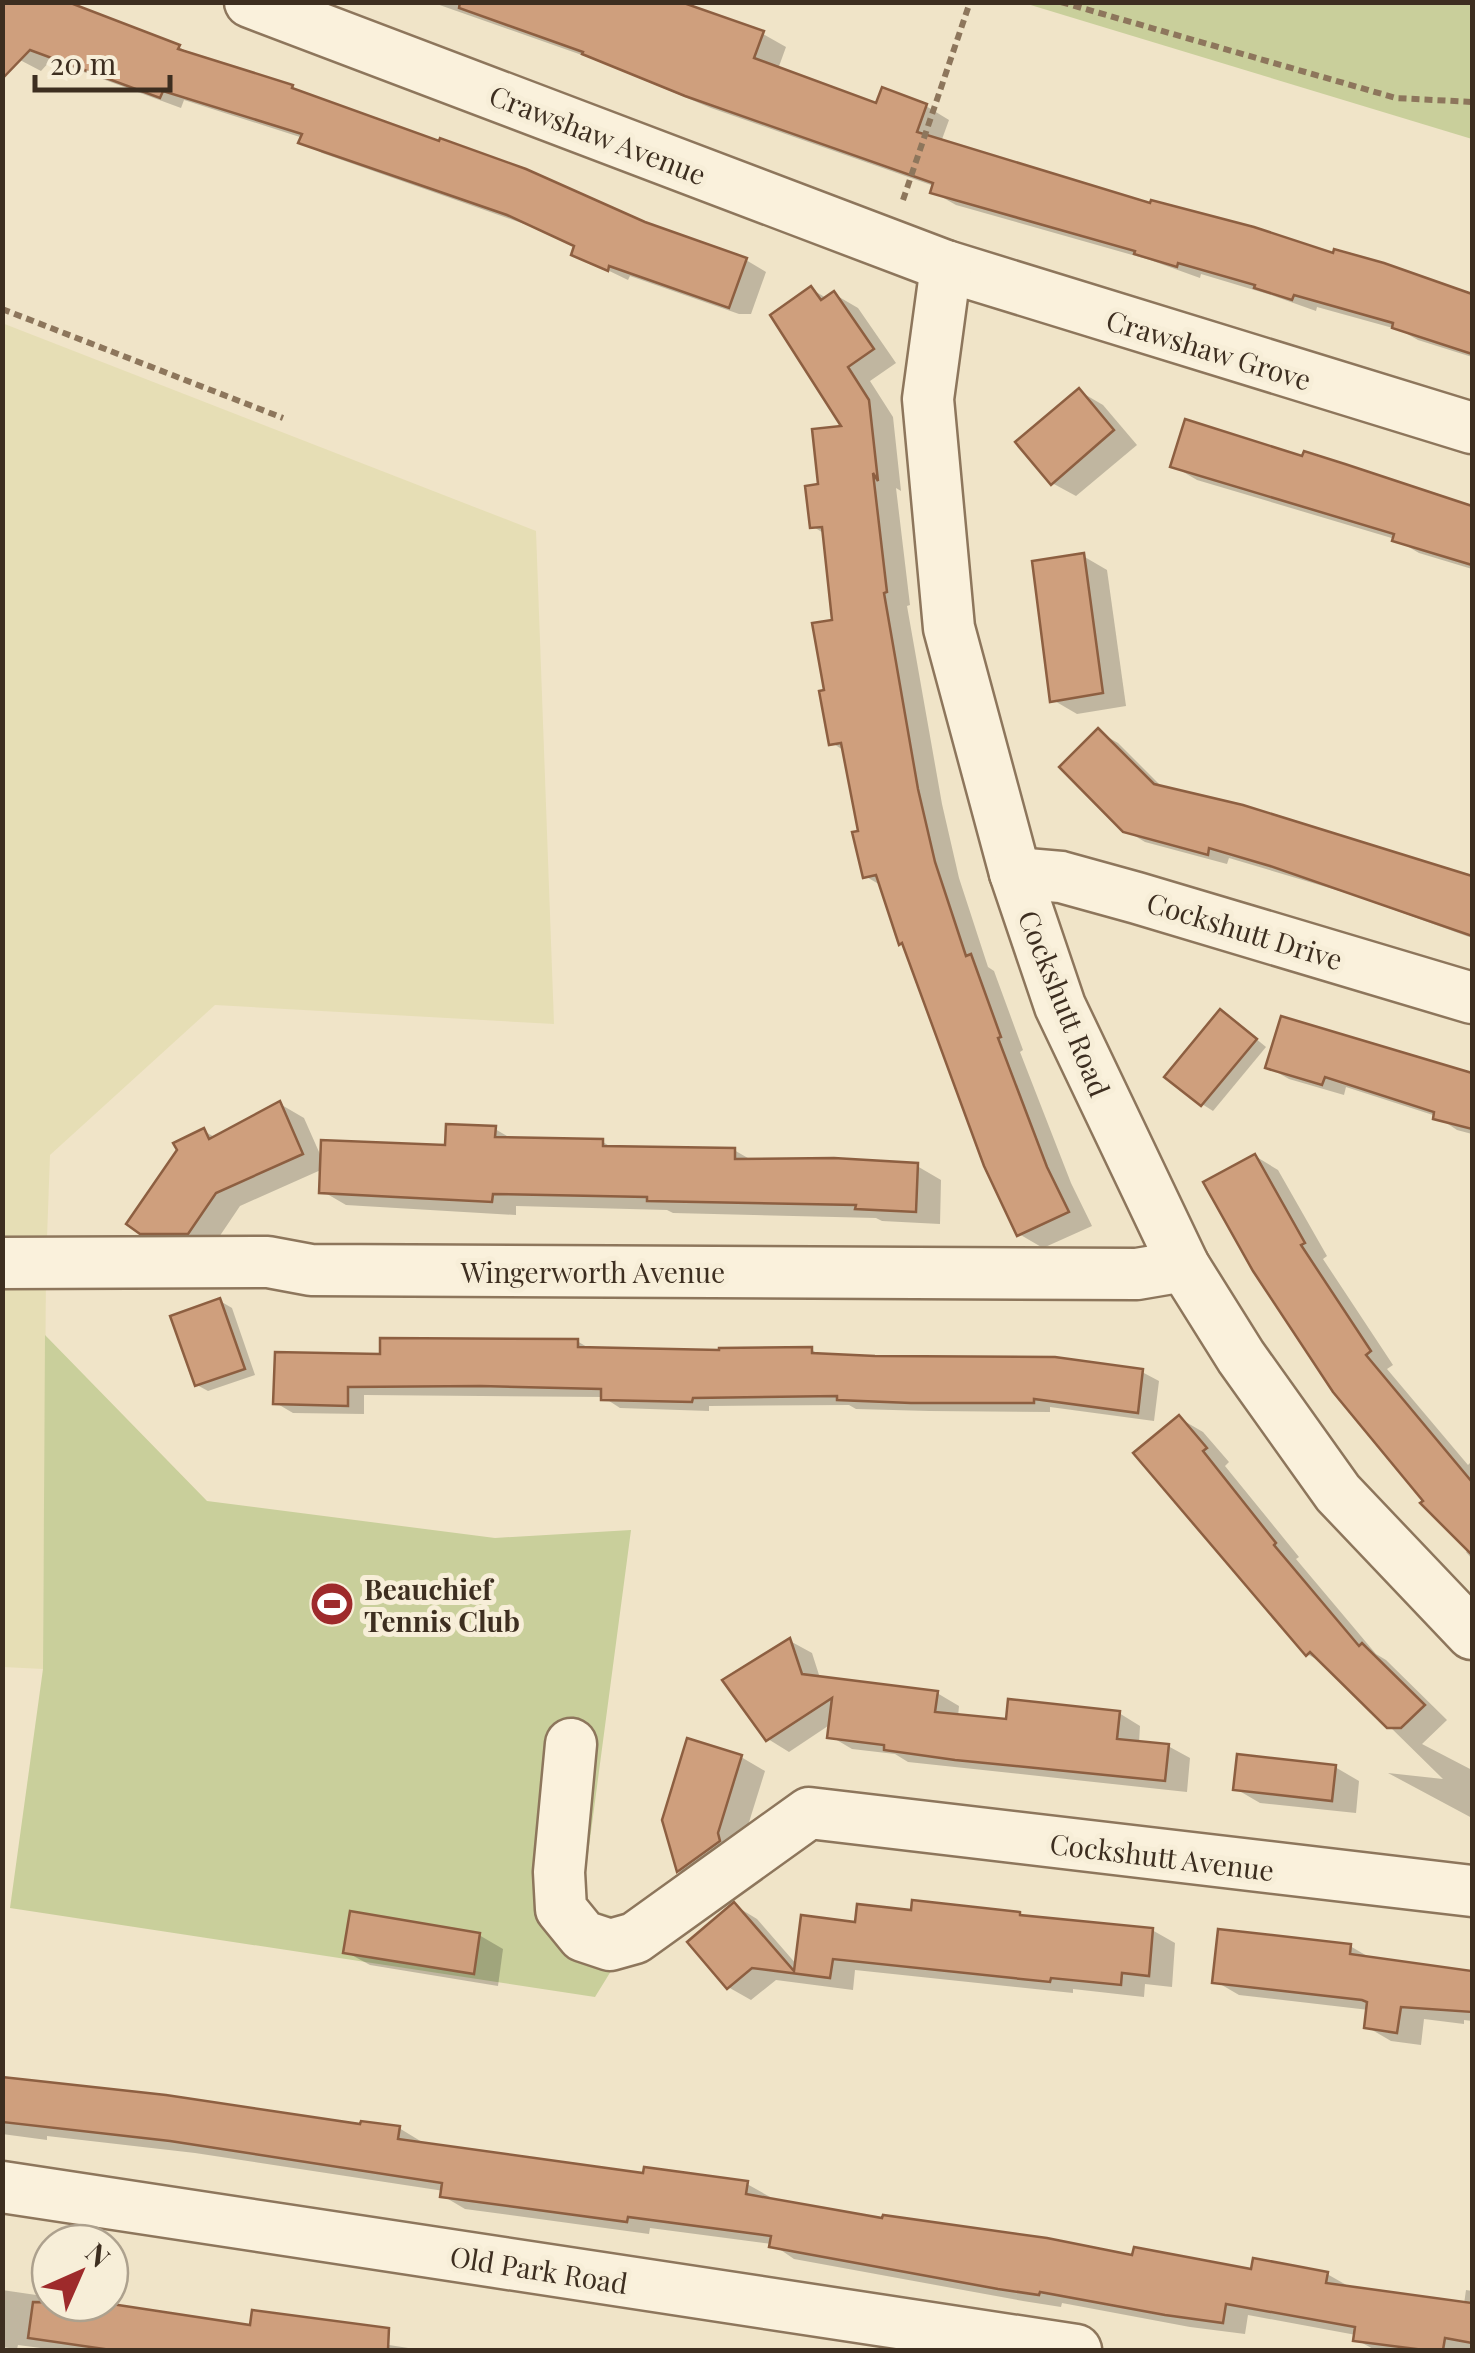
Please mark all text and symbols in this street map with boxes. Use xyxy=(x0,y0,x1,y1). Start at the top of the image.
scale bar xyxy=(35,30,170,92)
text: 20 m xyxy=(50,43,117,83)
street label: Crawshaw Avenue xyxy=(485,76,711,192)
street label: Crawshaw Grove xyxy=(1102,300,1316,398)
street label: Cockshutt Drive xyxy=(1143,883,1347,977)
street label: Cockshutt Road xyxy=(1011,904,1119,1102)
street label: Wingerworth Avenue xyxy=(460,1253,725,1290)
place label: Beauchief Tennis Club xyxy=(364,1570,520,1639)
sports icon: Beauchief Tennis Club xyxy=(309,1581,355,1627)
street label: Cockshutt Avenue xyxy=(1048,1824,1276,1888)
north arrow xyxy=(30,2223,130,2323)
text: N xyxy=(79,2234,119,2274)
street label: Old Park Road xyxy=(448,2237,630,2301)

